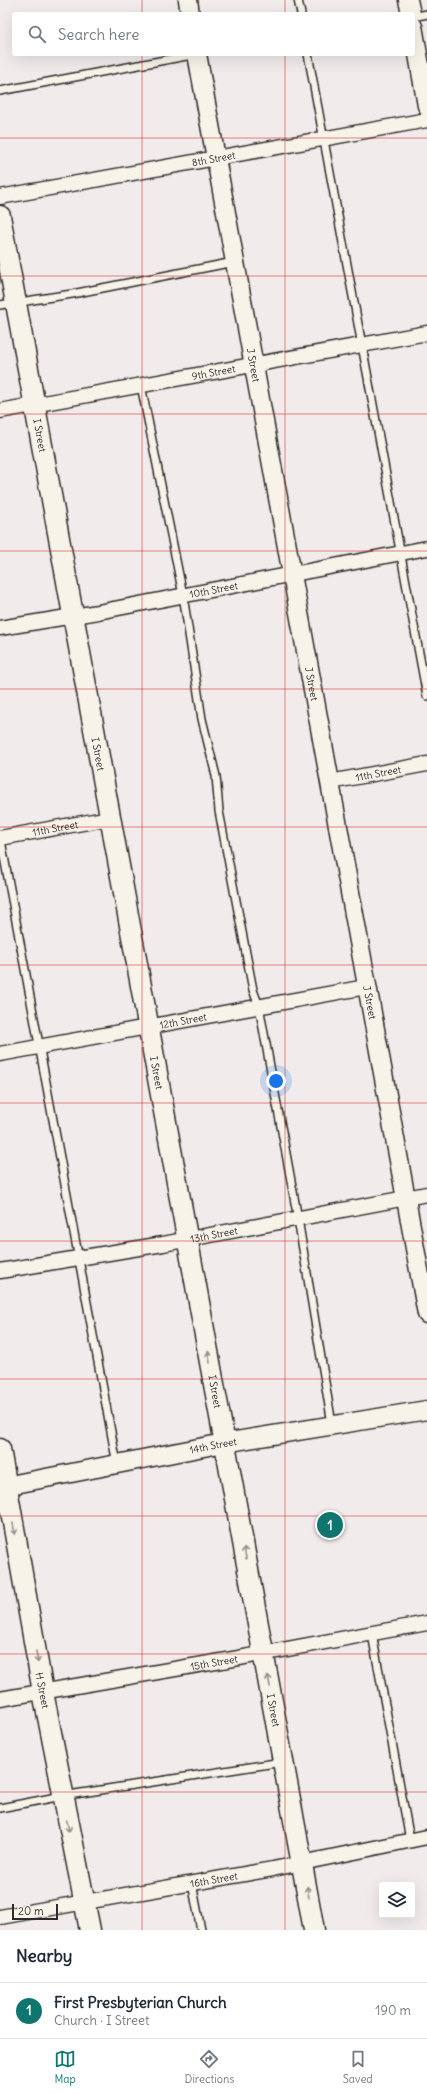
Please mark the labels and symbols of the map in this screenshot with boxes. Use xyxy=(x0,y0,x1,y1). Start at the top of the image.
street label: 8th Street xyxy=(191,149,237,169)
street label: J Street xyxy=(244,347,263,384)
street label: 9th Street xyxy=(191,362,237,383)
street label: I Street xyxy=(30,418,49,454)
street label: 10th Street xyxy=(188,579,239,601)
street label: J Street xyxy=(302,666,321,702)
street label: I Street xyxy=(89,737,108,772)
street label: 11th Street xyxy=(354,763,403,784)
street label: 11th Street xyxy=(31,818,80,839)
street label: J Street xyxy=(360,984,379,1021)
street label: 12th Street xyxy=(158,1010,208,1032)
street label: I Street xyxy=(147,1055,166,1091)
your location xyxy=(266,1071,286,1091)
street label: 13th Street xyxy=(189,1224,239,1246)
one-way arrow xyxy=(204,1351,212,1364)
street label: I Street xyxy=(205,1374,224,1410)
street label: 14th Street xyxy=(188,1435,238,1457)
pin: 1 xyxy=(317,1510,343,1540)
one-way arrow xyxy=(10,1522,18,1535)
one-way arrow xyxy=(241,1547,249,1560)
one-way arrow xyxy=(33,1650,41,1663)
street label: 15th Street xyxy=(189,1652,239,1673)
street label: H Street xyxy=(33,1671,52,1710)
one-way arrow xyxy=(265,1675,273,1688)
street label: I Street xyxy=(264,1693,283,1728)
one-way arrow xyxy=(65,1819,73,1832)
street label: 16th Street xyxy=(189,1869,239,1890)
one-way arrow xyxy=(304,1885,312,1898)
scale bar xyxy=(12,1902,58,1921)

